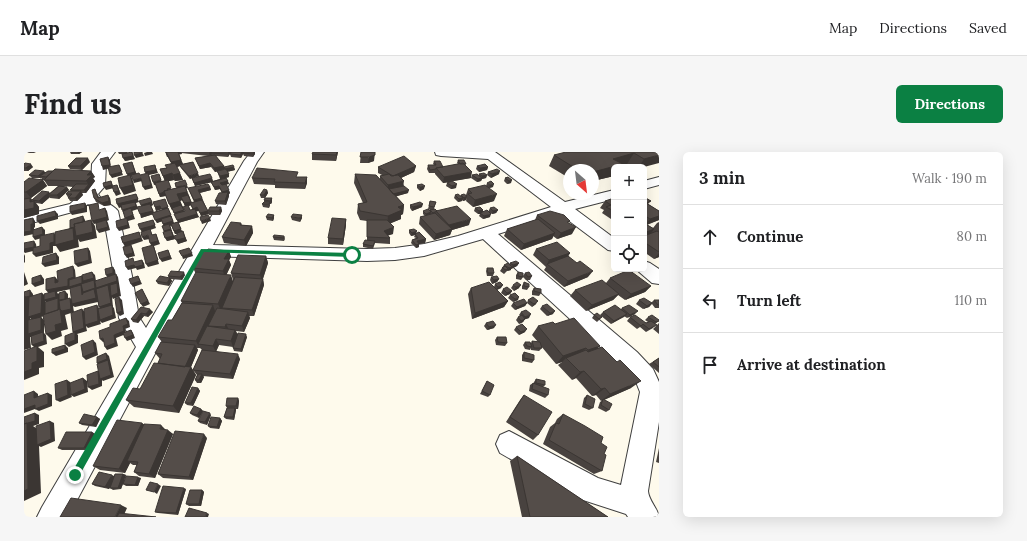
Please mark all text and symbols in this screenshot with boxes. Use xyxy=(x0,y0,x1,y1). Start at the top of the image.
text: Map xyxy=(20,16,60,40)
text: Map xyxy=(829,19,857,37)
text: Directions xyxy=(879,19,947,37)
text: Saved xyxy=(969,19,1007,37)
button: Directions xyxy=(896,85,1003,123)
text: Find us xyxy=(24,86,122,122)
north arrow xyxy=(563,164,599,200)
map controls xyxy=(611,164,647,272)
button: + xyxy=(611,164,647,200)
text: 3 min xyxy=(699,167,745,189)
text: Walk · 190 m xyxy=(912,170,987,187)
button: − xyxy=(611,200,647,236)
icon: ahead xyxy=(699,226,721,248)
text: Continue xyxy=(737,227,803,246)
text: 80 m xyxy=(957,228,987,245)
button: locate xyxy=(611,236,647,272)
route start xyxy=(343,246,361,264)
icon: left xyxy=(699,290,721,312)
text: Turn left xyxy=(737,291,801,310)
text: 110 m xyxy=(954,292,987,309)
icon: arrive xyxy=(699,354,721,376)
text: Arrive at destination xyxy=(737,355,886,374)
route end xyxy=(66,466,84,484)

